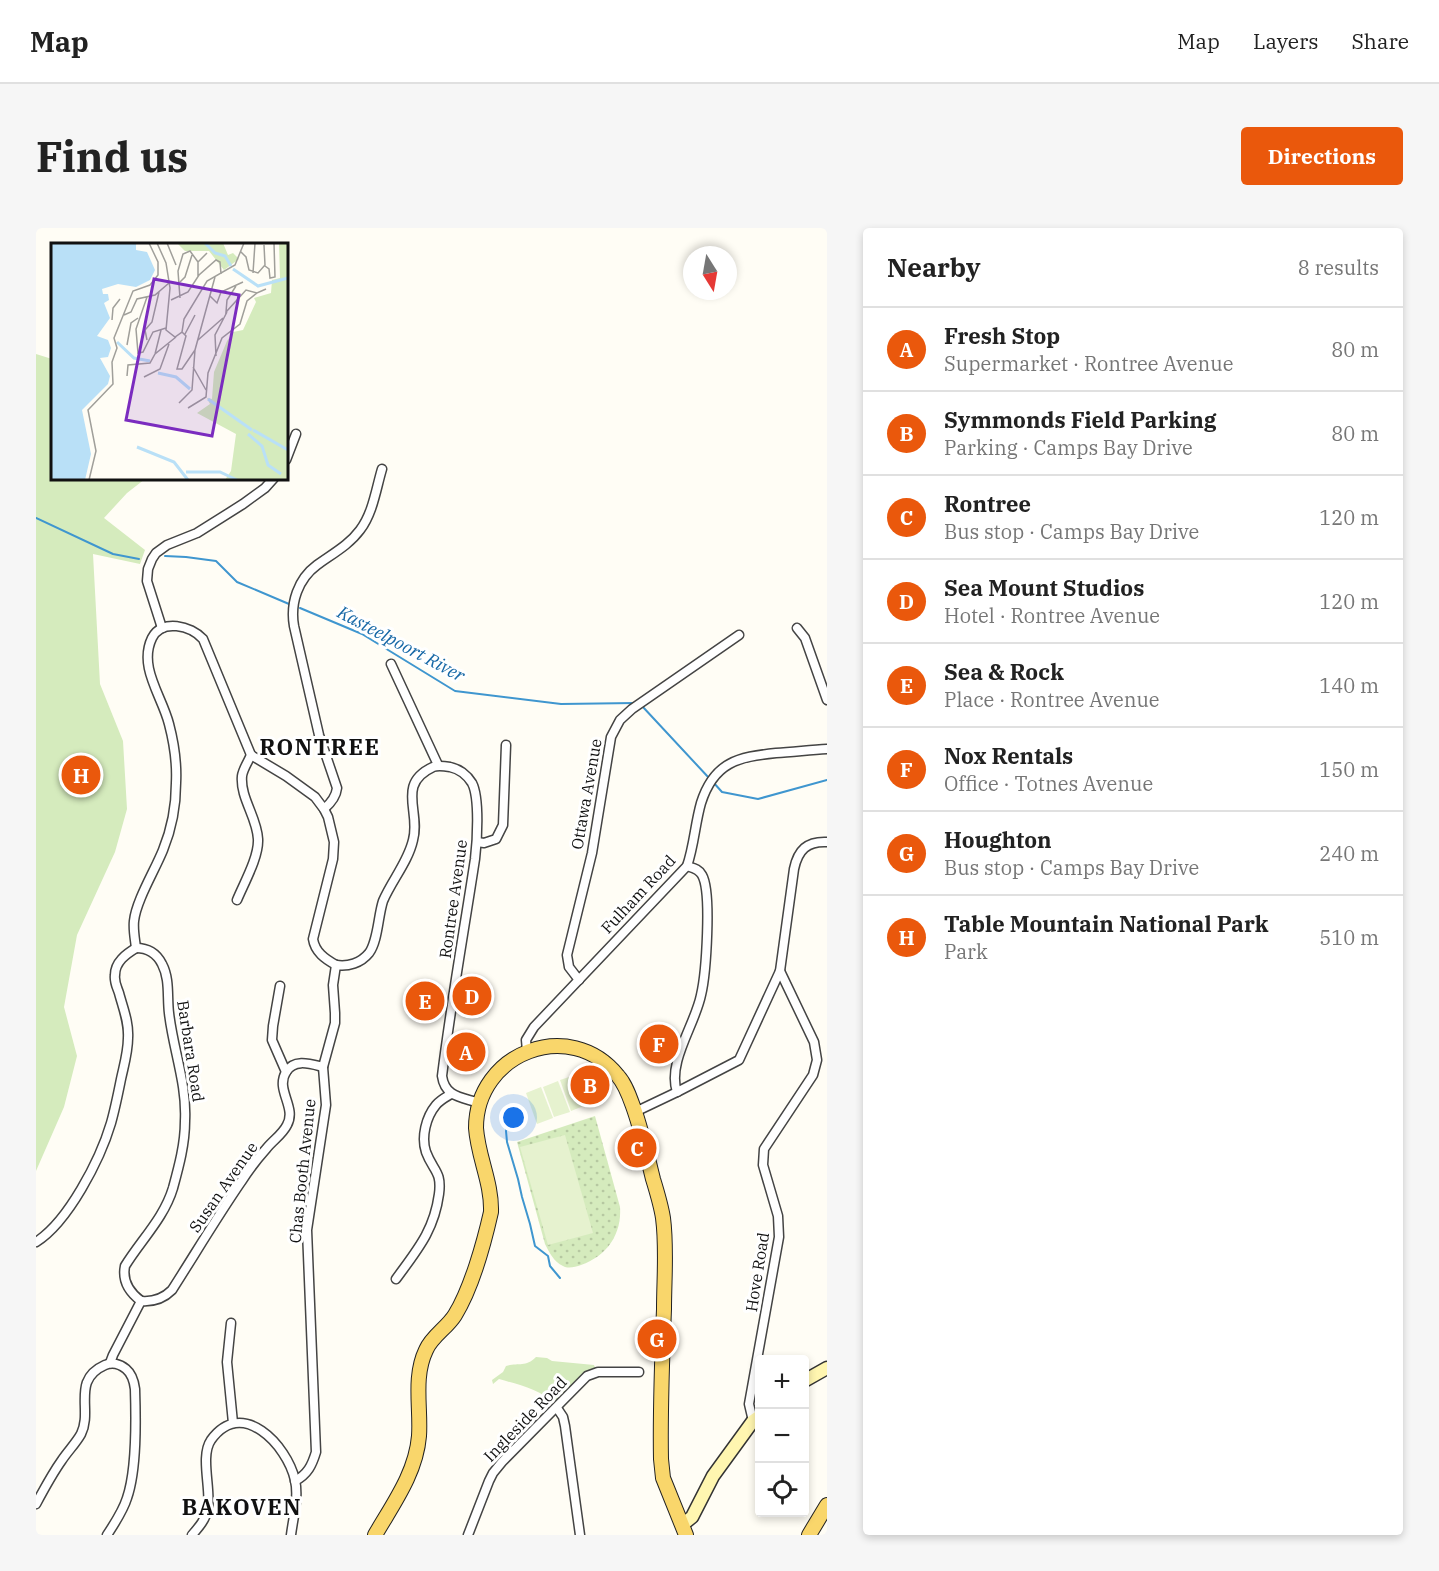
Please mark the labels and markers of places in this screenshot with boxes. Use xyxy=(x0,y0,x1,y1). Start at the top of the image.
pin: H xyxy=(62,752,100,798)
pin: D xyxy=(452,974,492,1018)
pin: E xyxy=(406,978,444,1024)
pin: F xyxy=(640,1022,678,1066)
pin: A xyxy=(446,1030,486,1074)
pin: B xyxy=(570,1062,610,1108)
pin: C xyxy=(618,1126,656,1170)
pin: G xyxy=(638,1316,676,1362)

